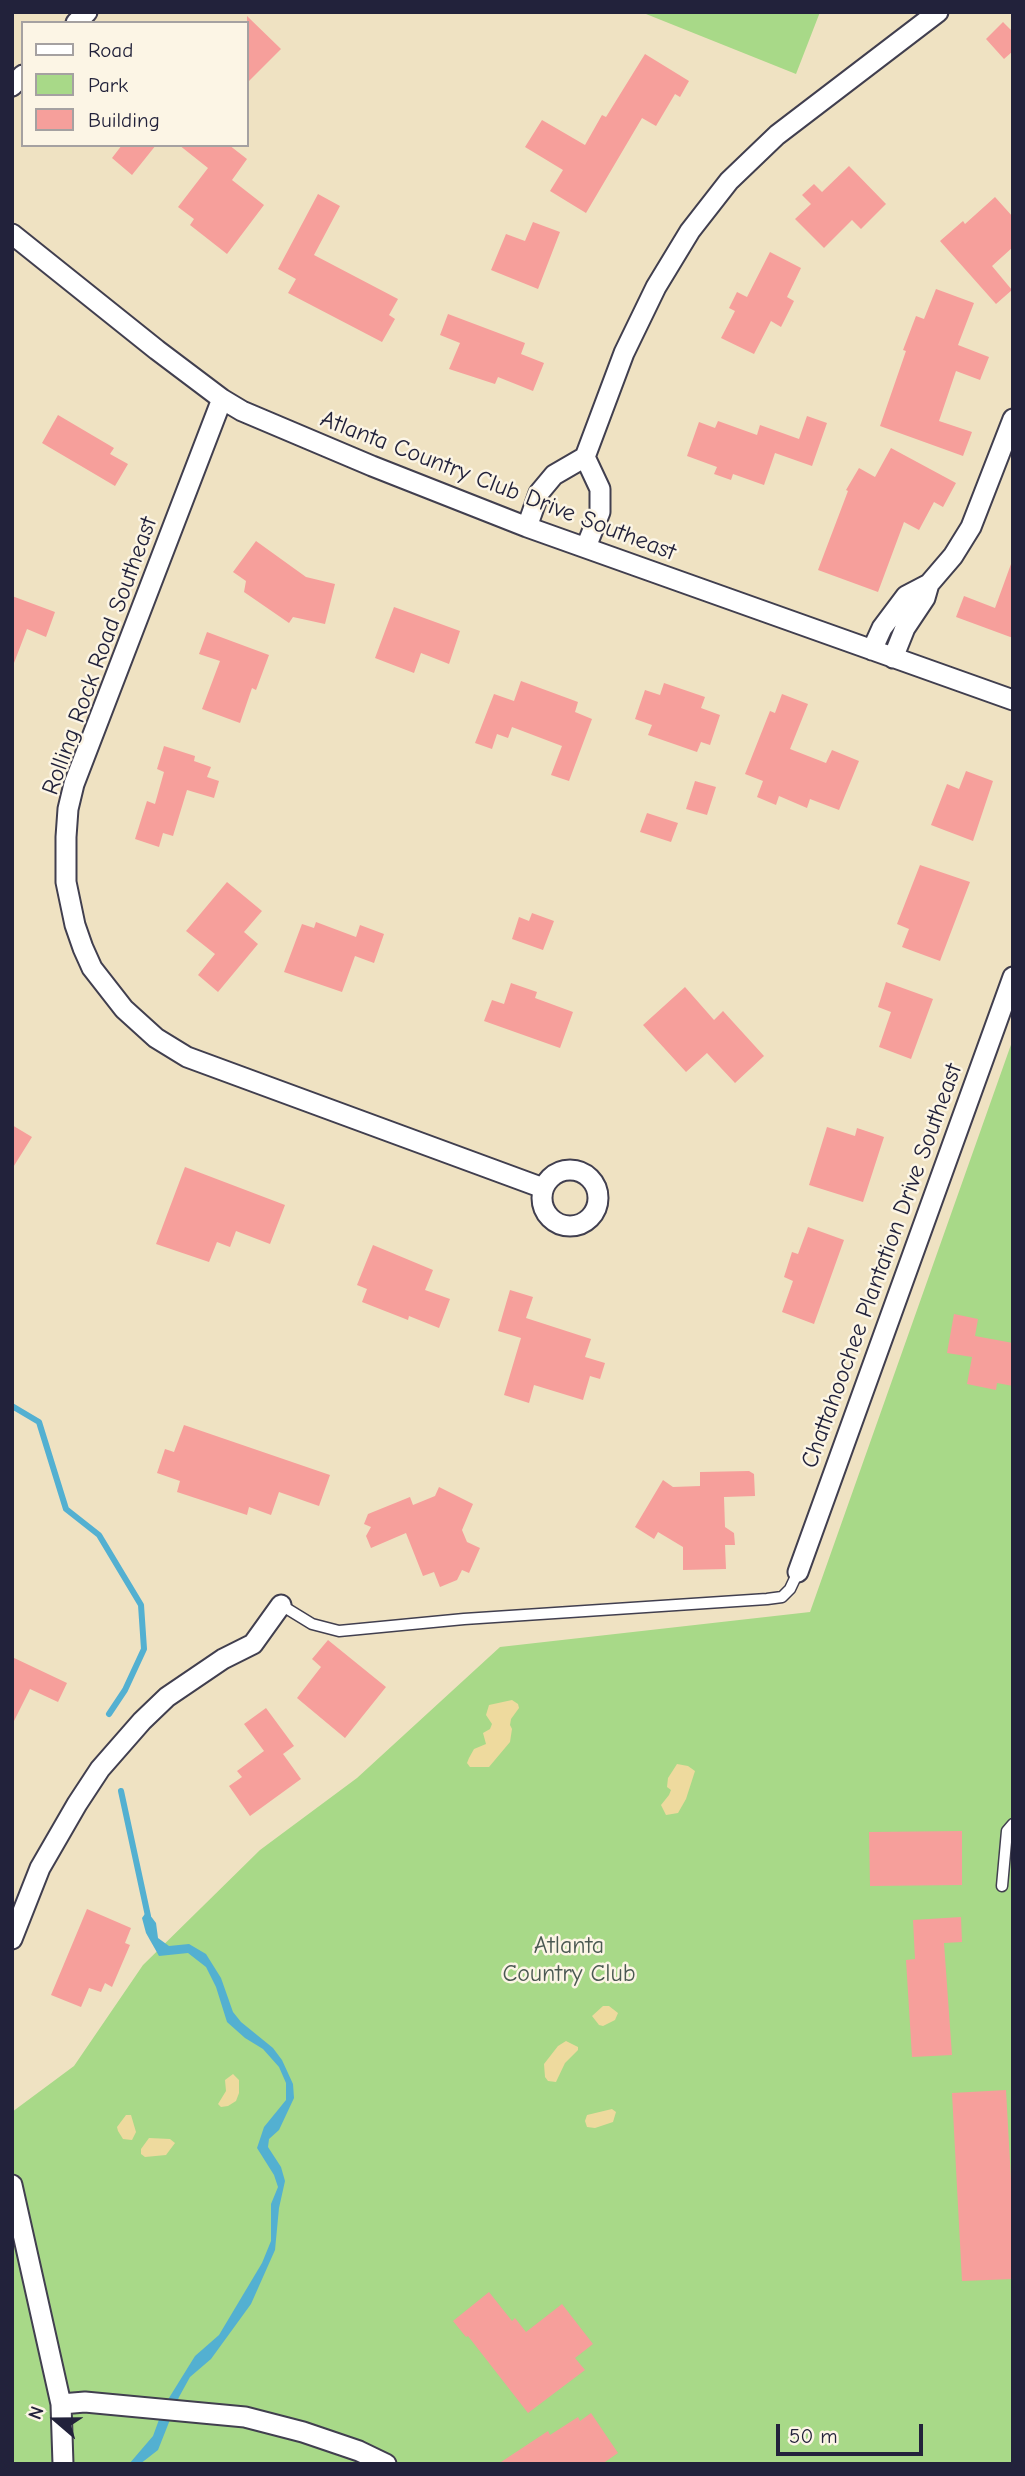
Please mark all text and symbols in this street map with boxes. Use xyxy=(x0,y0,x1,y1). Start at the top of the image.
legend xyxy=(21,21,248,147)
text: Road xyxy=(88,38,133,62)
text: Park xyxy=(88,73,128,97)
text: Building xyxy=(88,108,160,132)
street label: Atlanta Country Club Drive Southeast xyxy=(316,405,680,567)
street label: Rolling Rock Road Southeast xyxy=(36,513,164,799)
street label: Chattahoochee Plantation Drive Southeast xyxy=(795,1060,969,1472)
park label: Atlanta Country Club xyxy=(502,1932,636,1988)
north arrow xyxy=(21,2385,91,2455)
text: N xyxy=(24,2403,49,2422)
scale bar xyxy=(780,2410,927,2454)
text: 50 m xyxy=(789,2424,838,2448)

